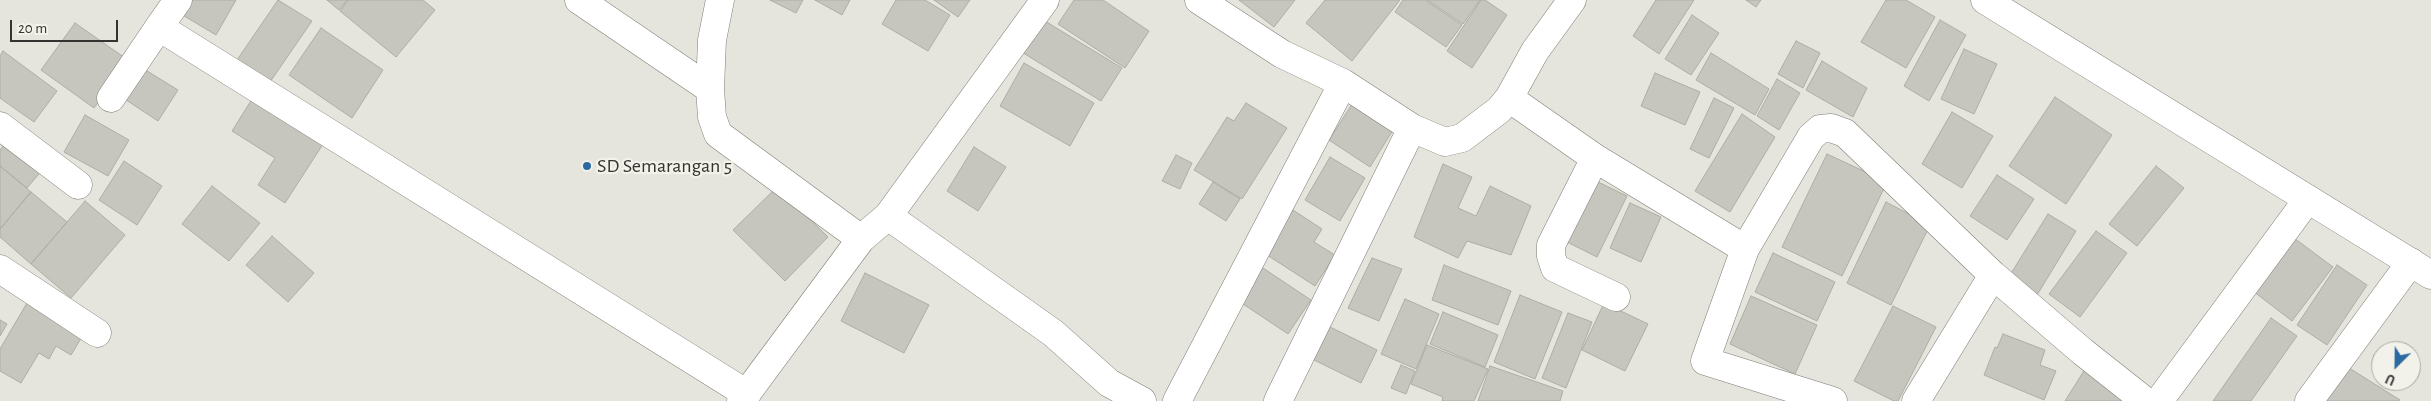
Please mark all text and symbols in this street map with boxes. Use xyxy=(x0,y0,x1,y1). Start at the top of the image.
scale bar xyxy=(12,10,120,42)
text: 20 m xyxy=(18,21,47,36)
place label: SD Semarangan 5 xyxy=(597,154,732,178)
marker: SD Semarangan 5 xyxy=(581,160,593,172)
north arrow xyxy=(2371,341,2421,391)
text: U xyxy=(2384,371,2397,387)

